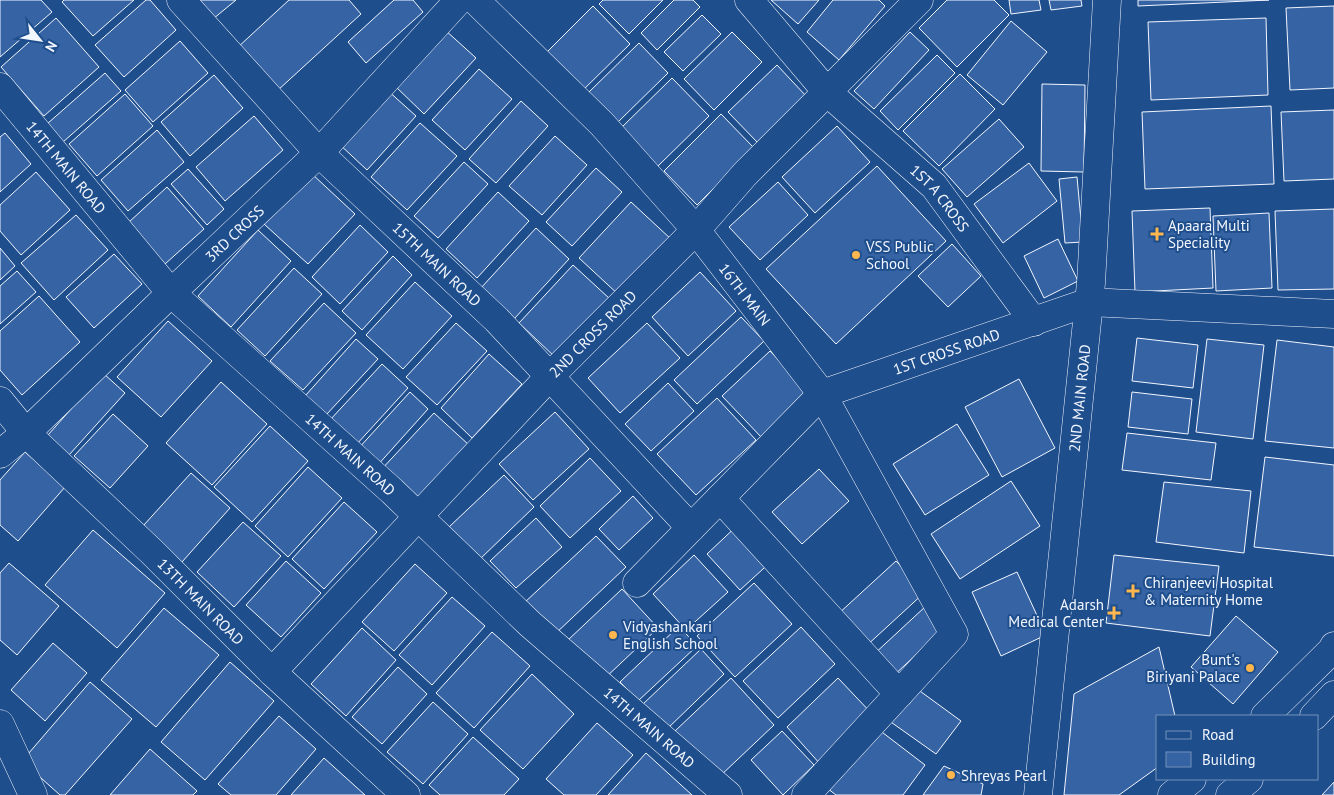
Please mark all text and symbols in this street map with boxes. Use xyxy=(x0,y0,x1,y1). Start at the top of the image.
north arrow xyxy=(15,15,65,65)
text: N xyxy=(41,38,61,55)
street label: 14TH MAIN ROAD xyxy=(22,117,110,217)
street label: 1ST A CROSS xyxy=(906,160,974,235)
street label: 3RD CROSS xyxy=(201,201,268,266)
place label: Apaara Multi Speciality xyxy=(1168,216,1250,252)
street label: 15TH MAIN ROAD xyxy=(389,218,485,310)
marker: Apaara Multi Speciality xyxy=(1150,227,1164,241)
place label: VSS Public School xyxy=(865,237,934,273)
marker: VSS Public School xyxy=(850,249,862,261)
street label: 16TH MAIN xyxy=(715,259,775,329)
street label: 2ND CROSS ROAD xyxy=(545,286,640,381)
street label: 1ST CROSS ROAD xyxy=(890,324,1002,378)
street label: 2ND MAIN ROAD xyxy=(1064,343,1094,453)
street label: 14TH MAIN ROAD xyxy=(302,409,400,499)
street label: 13TH MAIN ROAD xyxy=(154,554,248,648)
place label: Chiranjeevi Hospital & Maternity Home xyxy=(1144,573,1274,609)
marker: Chiranjeevi Hospital & Maternity Home xyxy=(1126,584,1140,598)
place label: Adarsh Medical Center xyxy=(1008,595,1104,631)
marker: Adarsh Medical Center xyxy=(1108,607,1120,619)
place label: Vidyashankari English School xyxy=(622,617,718,653)
marker: Vidyashankari English School xyxy=(607,629,619,641)
place label: Bunt's Biriyani Palace xyxy=(1146,650,1240,686)
marker: Bunt's Biriyani Palace xyxy=(1244,662,1256,674)
street label: 14TH MAIN ROAD xyxy=(600,683,699,772)
legend xyxy=(1156,715,1319,780)
text: Road xyxy=(1202,725,1234,744)
text: Building xyxy=(1202,750,1256,769)
place label: Shreyas Pearl xyxy=(961,766,1047,785)
marker: Shreyas Pearl xyxy=(945,769,957,781)

